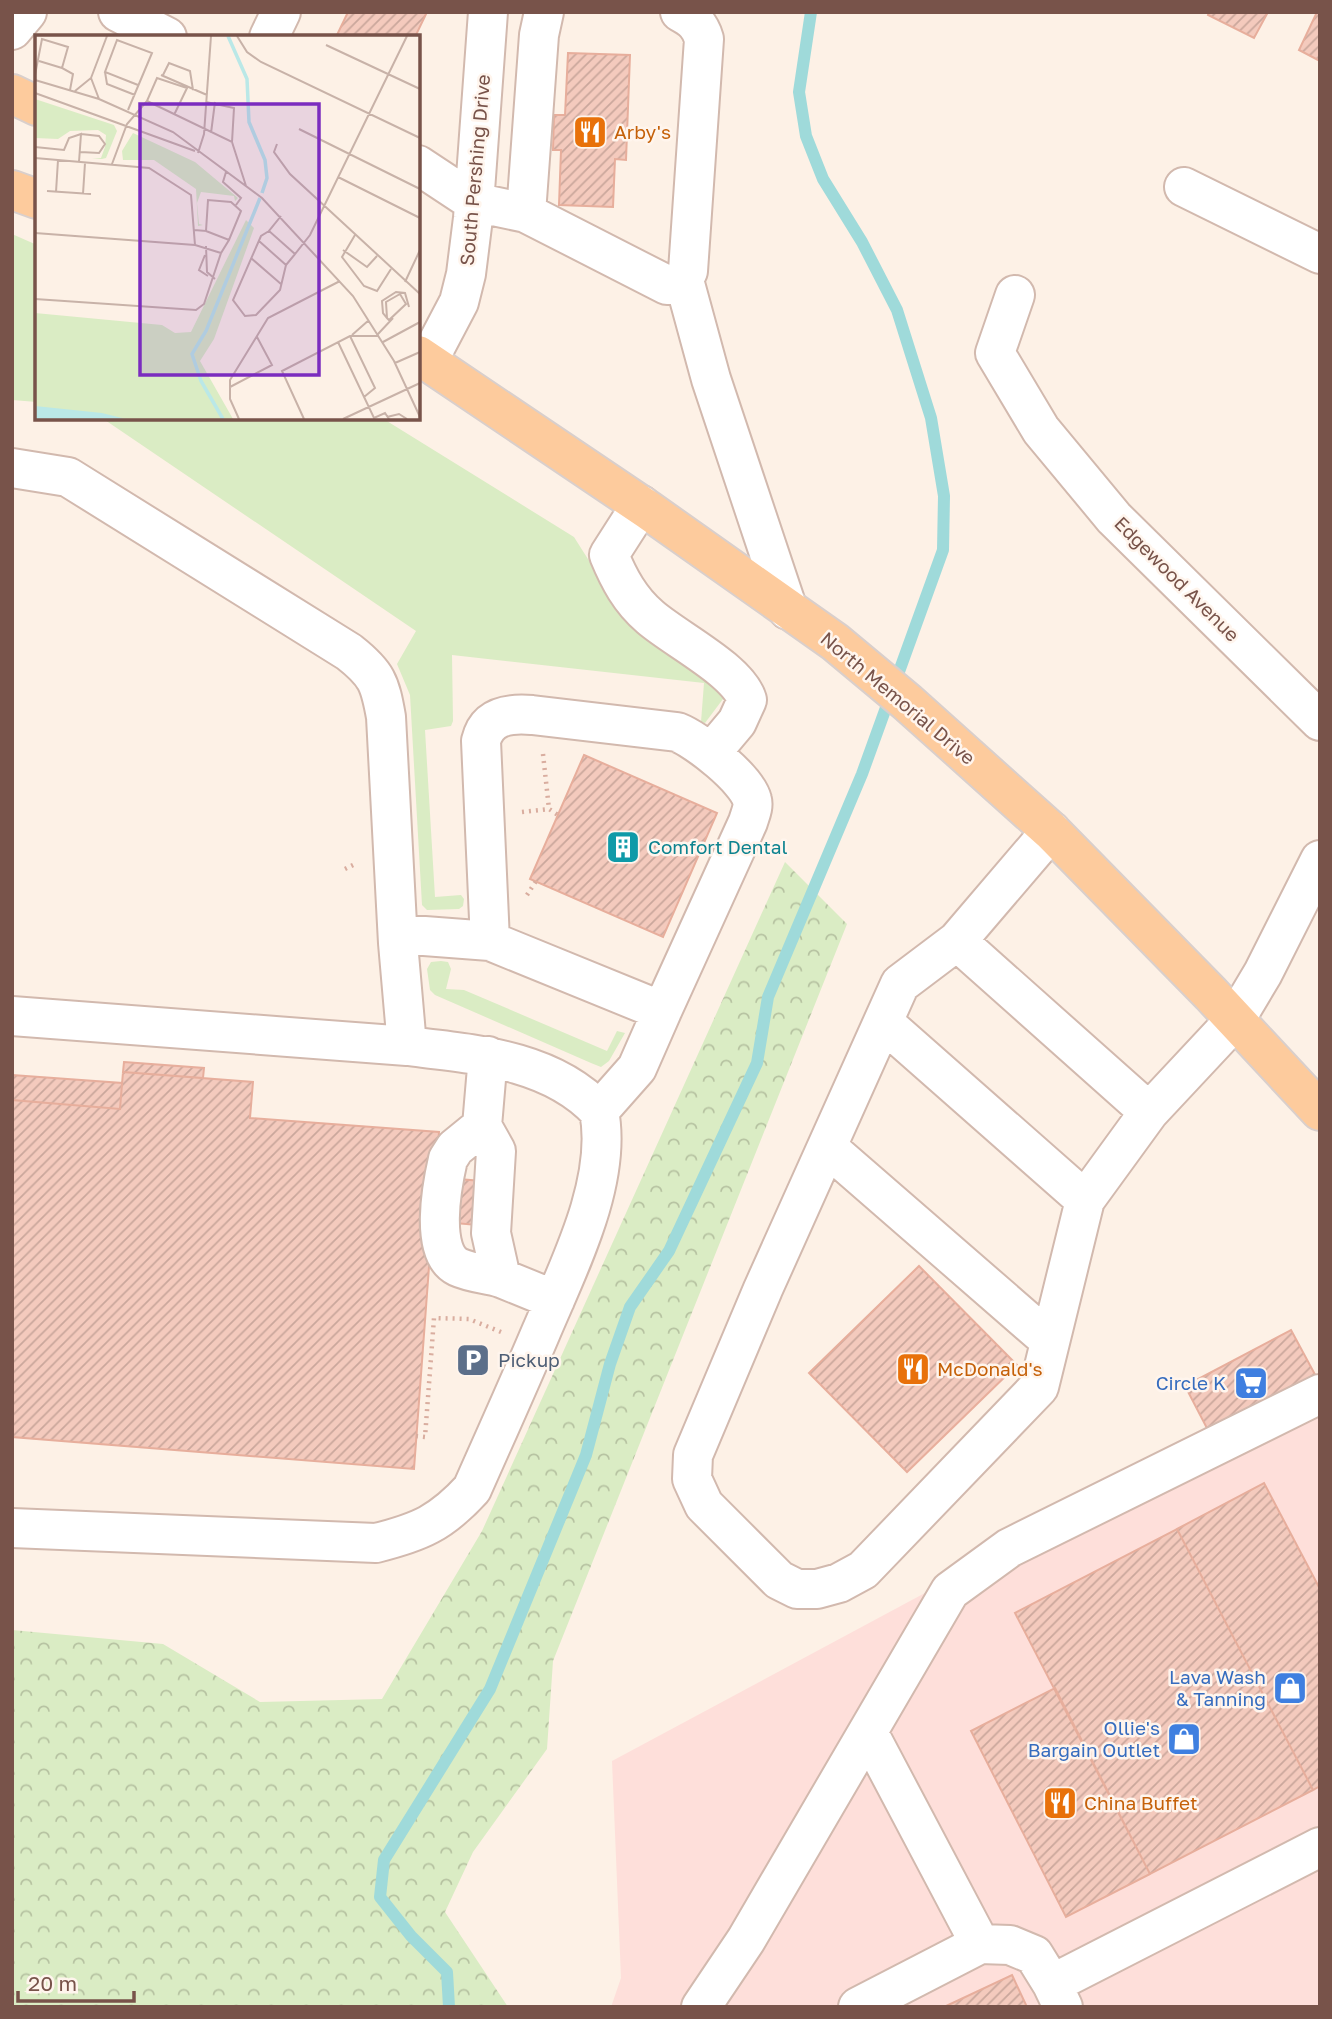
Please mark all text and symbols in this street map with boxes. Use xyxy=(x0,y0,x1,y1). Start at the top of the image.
inset map xyxy=(35,35,420,420)
street label: South Pershing Drive xyxy=(455,73,494,267)
restaurant icon: Arby's xyxy=(571,113,609,151)
place label: Arby's xyxy=(614,120,671,143)
street label: Edgewood Avenue xyxy=(1110,511,1245,646)
street label: North Memorial Drive xyxy=(816,626,980,769)
building icon: Comfort Dental xyxy=(604,828,642,866)
place label: Comfort Dental xyxy=(648,835,788,858)
parking icon: Pickup xyxy=(454,1341,492,1379)
place label: Pickup xyxy=(498,1348,560,1371)
restaurant icon: McDonald's xyxy=(894,1350,932,1388)
place label: McDonald's xyxy=(937,1357,1043,1380)
supermarket icon: Circle K xyxy=(1232,1364,1270,1402)
place label: Circle K xyxy=(1156,1371,1226,1394)
place label: Lava Wash & Tanning xyxy=(1169,1665,1266,1710)
shop icon: Lava Wash & Tanning xyxy=(1271,1669,1309,1707)
place label: Ollie's Bargain Outlet xyxy=(1028,1716,1160,1761)
shop icon: Ollie's Bargain Outlet xyxy=(1165,1720,1203,1758)
restaurant icon: China Buffet xyxy=(1041,1784,1079,1822)
place label: China Buffet xyxy=(1084,1791,1198,1814)
scale bar xyxy=(18,1960,133,2004)
text: 20 m xyxy=(28,1970,77,1996)

